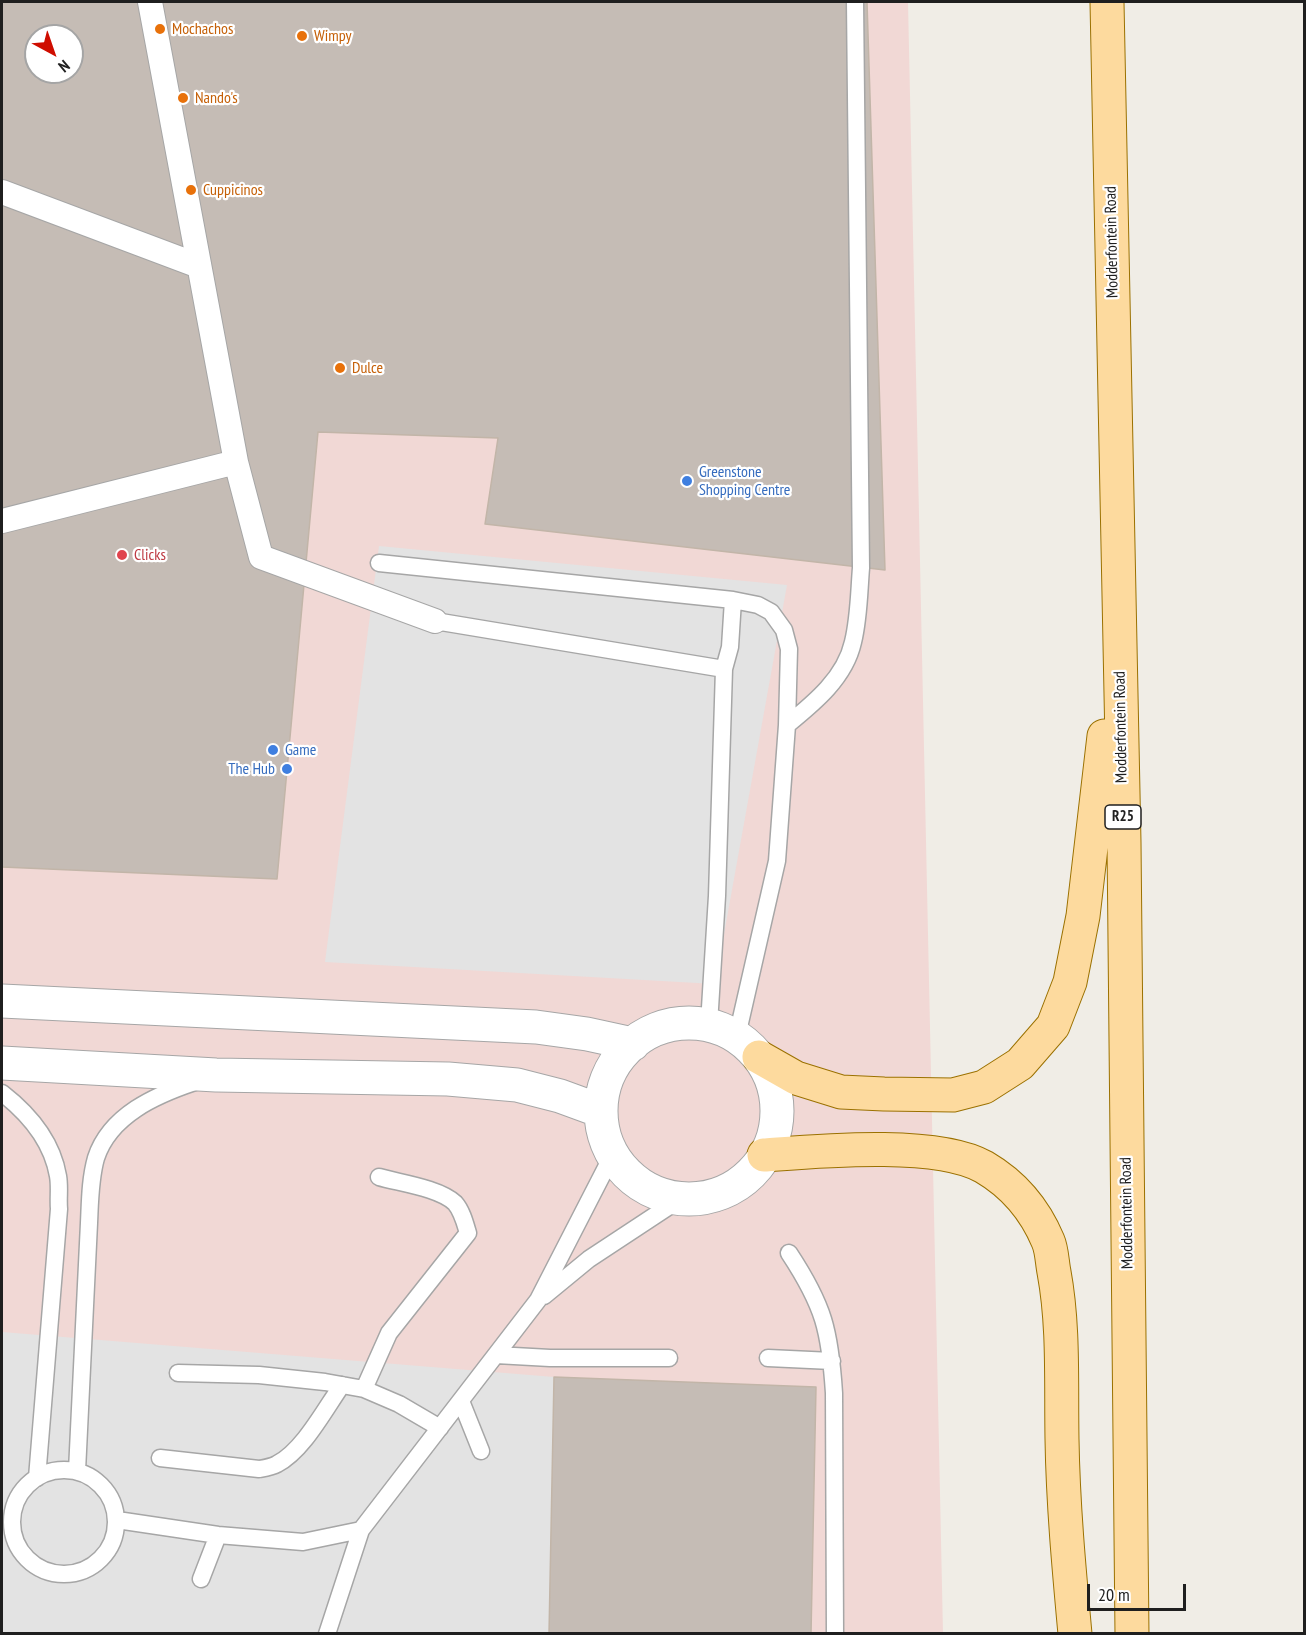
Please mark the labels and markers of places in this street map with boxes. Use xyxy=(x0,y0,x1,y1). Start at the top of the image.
place label: Mochachos xyxy=(172,19,233,39)
marker: Mochachos xyxy=(153,22,167,36)
place label: Wimpy xyxy=(314,26,351,46)
marker: Wimpy xyxy=(295,29,309,43)
place label: Nando's xyxy=(195,88,238,108)
marker: Nando's xyxy=(176,91,190,105)
place label: Cuppicinos xyxy=(203,180,263,200)
marker: Cuppicinos xyxy=(184,183,198,197)
place label: Dulce xyxy=(352,358,383,378)
marker: Dulce xyxy=(333,361,347,375)
place label: Greenstone Shopping Centre xyxy=(699,462,790,500)
marker: Greenstone Shopping Centre xyxy=(680,474,694,488)
place label: Clicks xyxy=(134,545,166,565)
marker: Clicks xyxy=(115,548,129,562)
place label: Game xyxy=(285,740,316,760)
marker: Game xyxy=(266,743,280,757)
place label: The Hub xyxy=(228,759,275,779)
marker: The Hub xyxy=(280,762,294,776)

